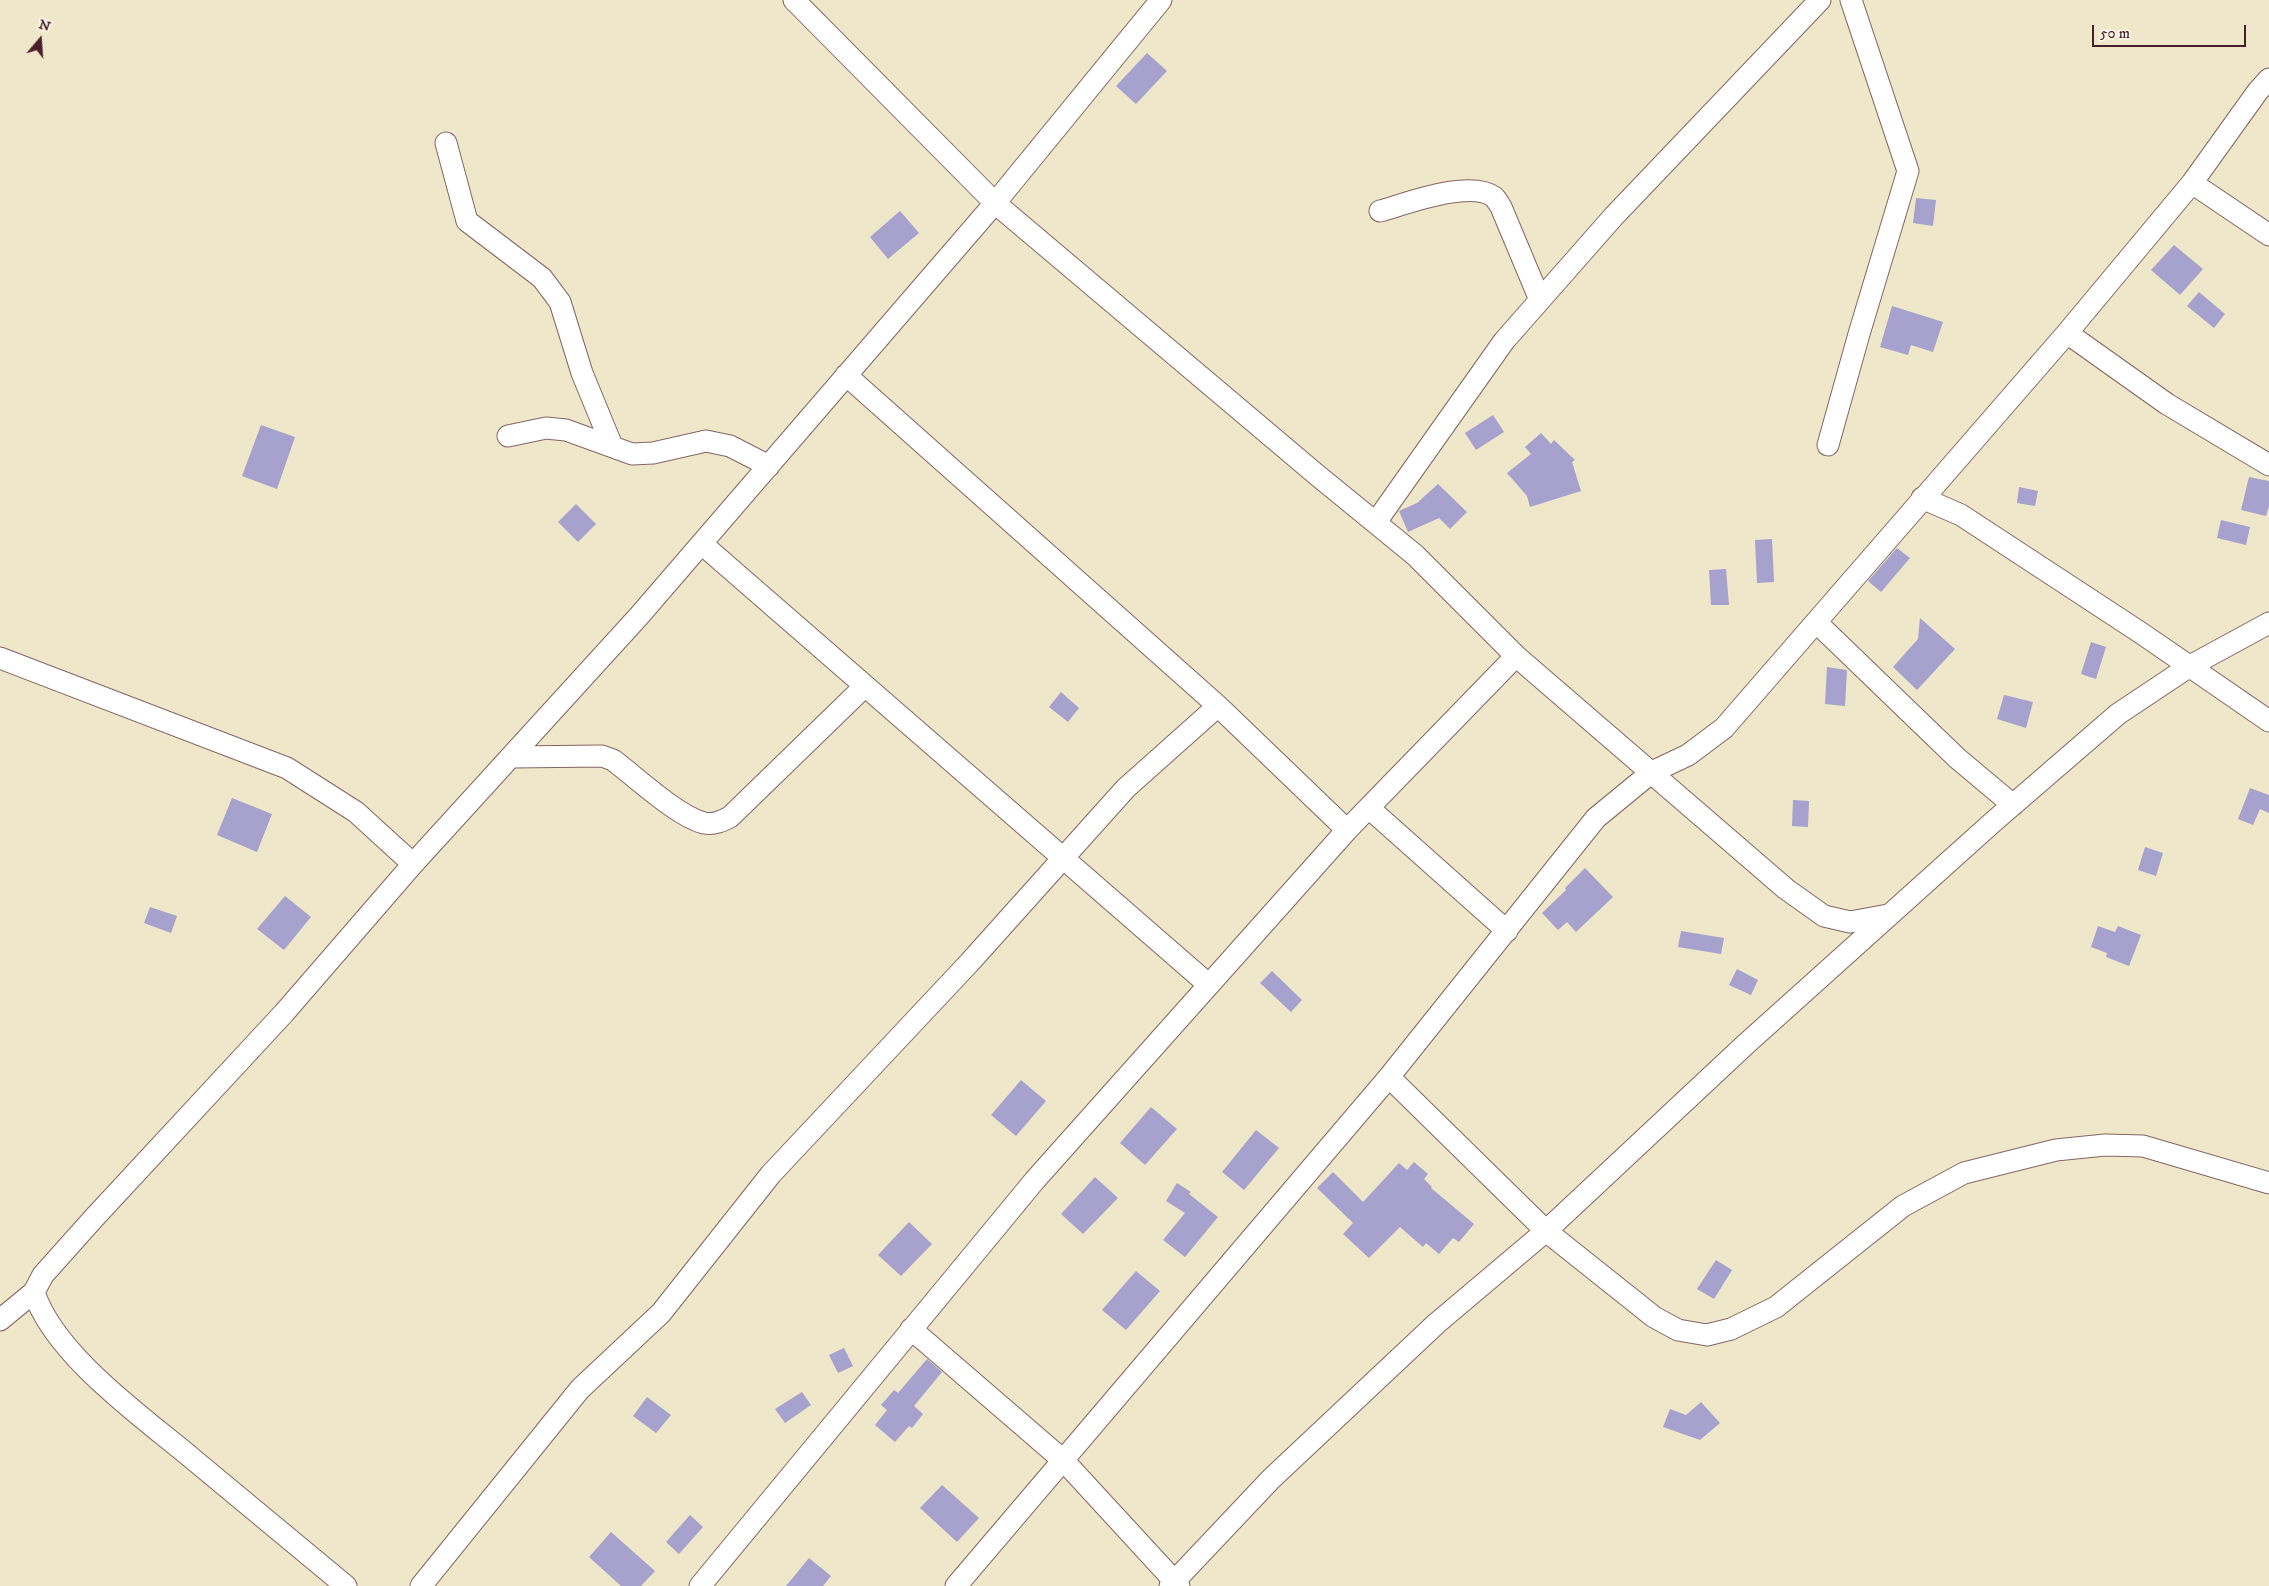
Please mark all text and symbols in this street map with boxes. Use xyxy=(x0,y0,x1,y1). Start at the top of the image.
north arrow xyxy=(15,15,65,65)
text: N xyxy=(36,15,53,36)
scale bar xyxy=(2094,15,2248,47)
text: 50 m xyxy=(2100,24,2130,43)

